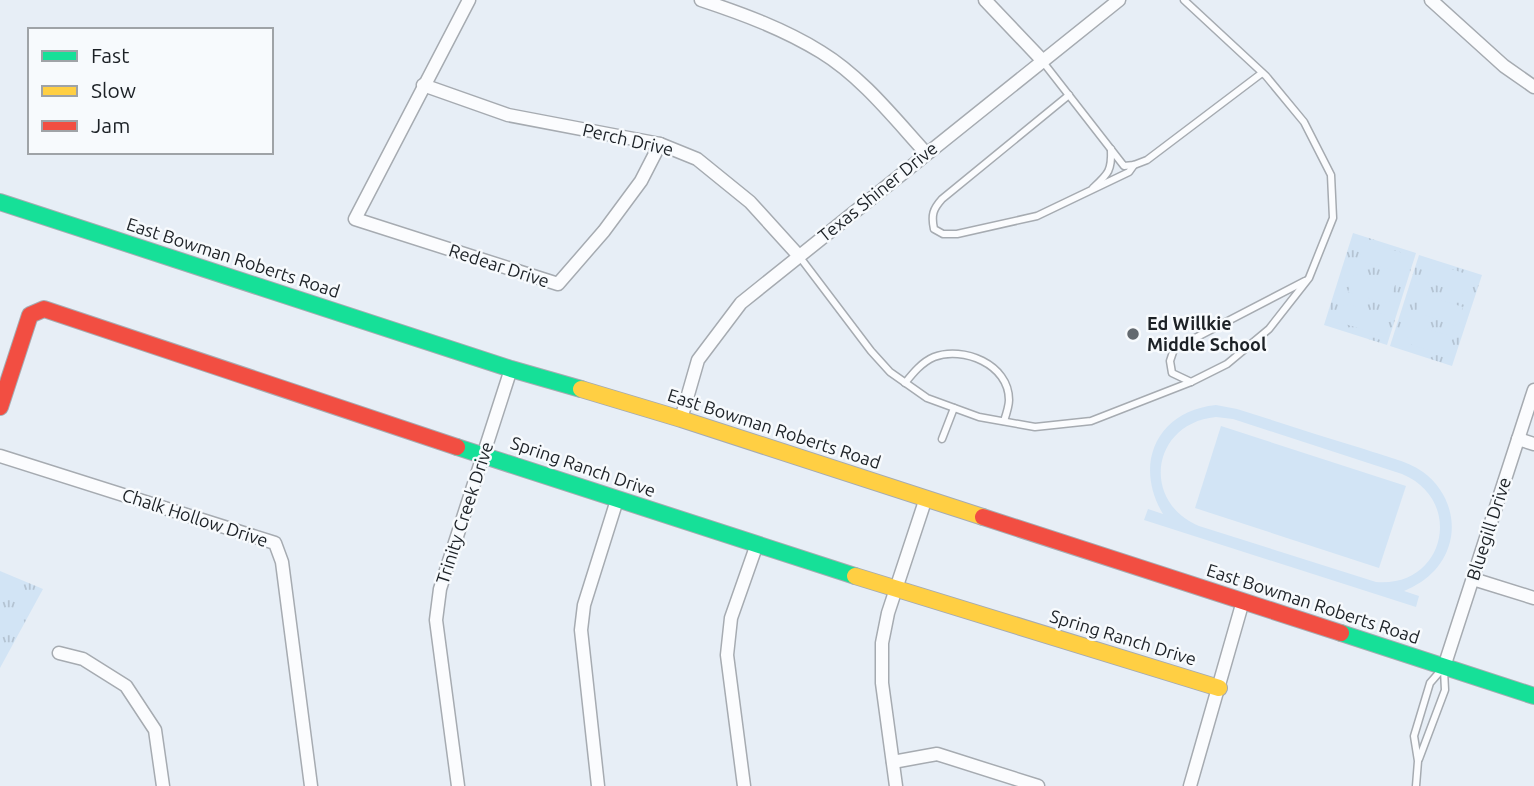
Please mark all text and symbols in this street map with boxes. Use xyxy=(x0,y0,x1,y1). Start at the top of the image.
legend xyxy=(28,28,273,154)
text: Fast xyxy=(91,43,129,67)
text: Slow xyxy=(91,78,136,102)
text: Jam xyxy=(91,113,130,137)
street label: Perch Drive xyxy=(581,119,676,159)
street label: Texas Shiner Drive xyxy=(814,137,941,245)
street label: East Bowman Roberts Road xyxy=(124,213,342,301)
street label: Redear Drive xyxy=(447,239,552,291)
place label: Ed Willkie Middle School xyxy=(1147,313,1267,354)
marker: Ed Willkie Middle School xyxy=(1125,326,1141,342)
street label: East Bowman Roberts Road xyxy=(665,384,883,472)
street label: Spring Ranch Drive xyxy=(508,432,658,500)
street label: Trinity Creek Drive xyxy=(432,439,497,586)
street label: Bluegill Drive xyxy=(1462,475,1514,583)
street label: Chalk Hollow Drive xyxy=(120,484,271,550)
street label: East Bowman Roberts Road xyxy=(1204,559,1422,647)
street label: Spring Ranch Drive xyxy=(1048,605,1199,669)

